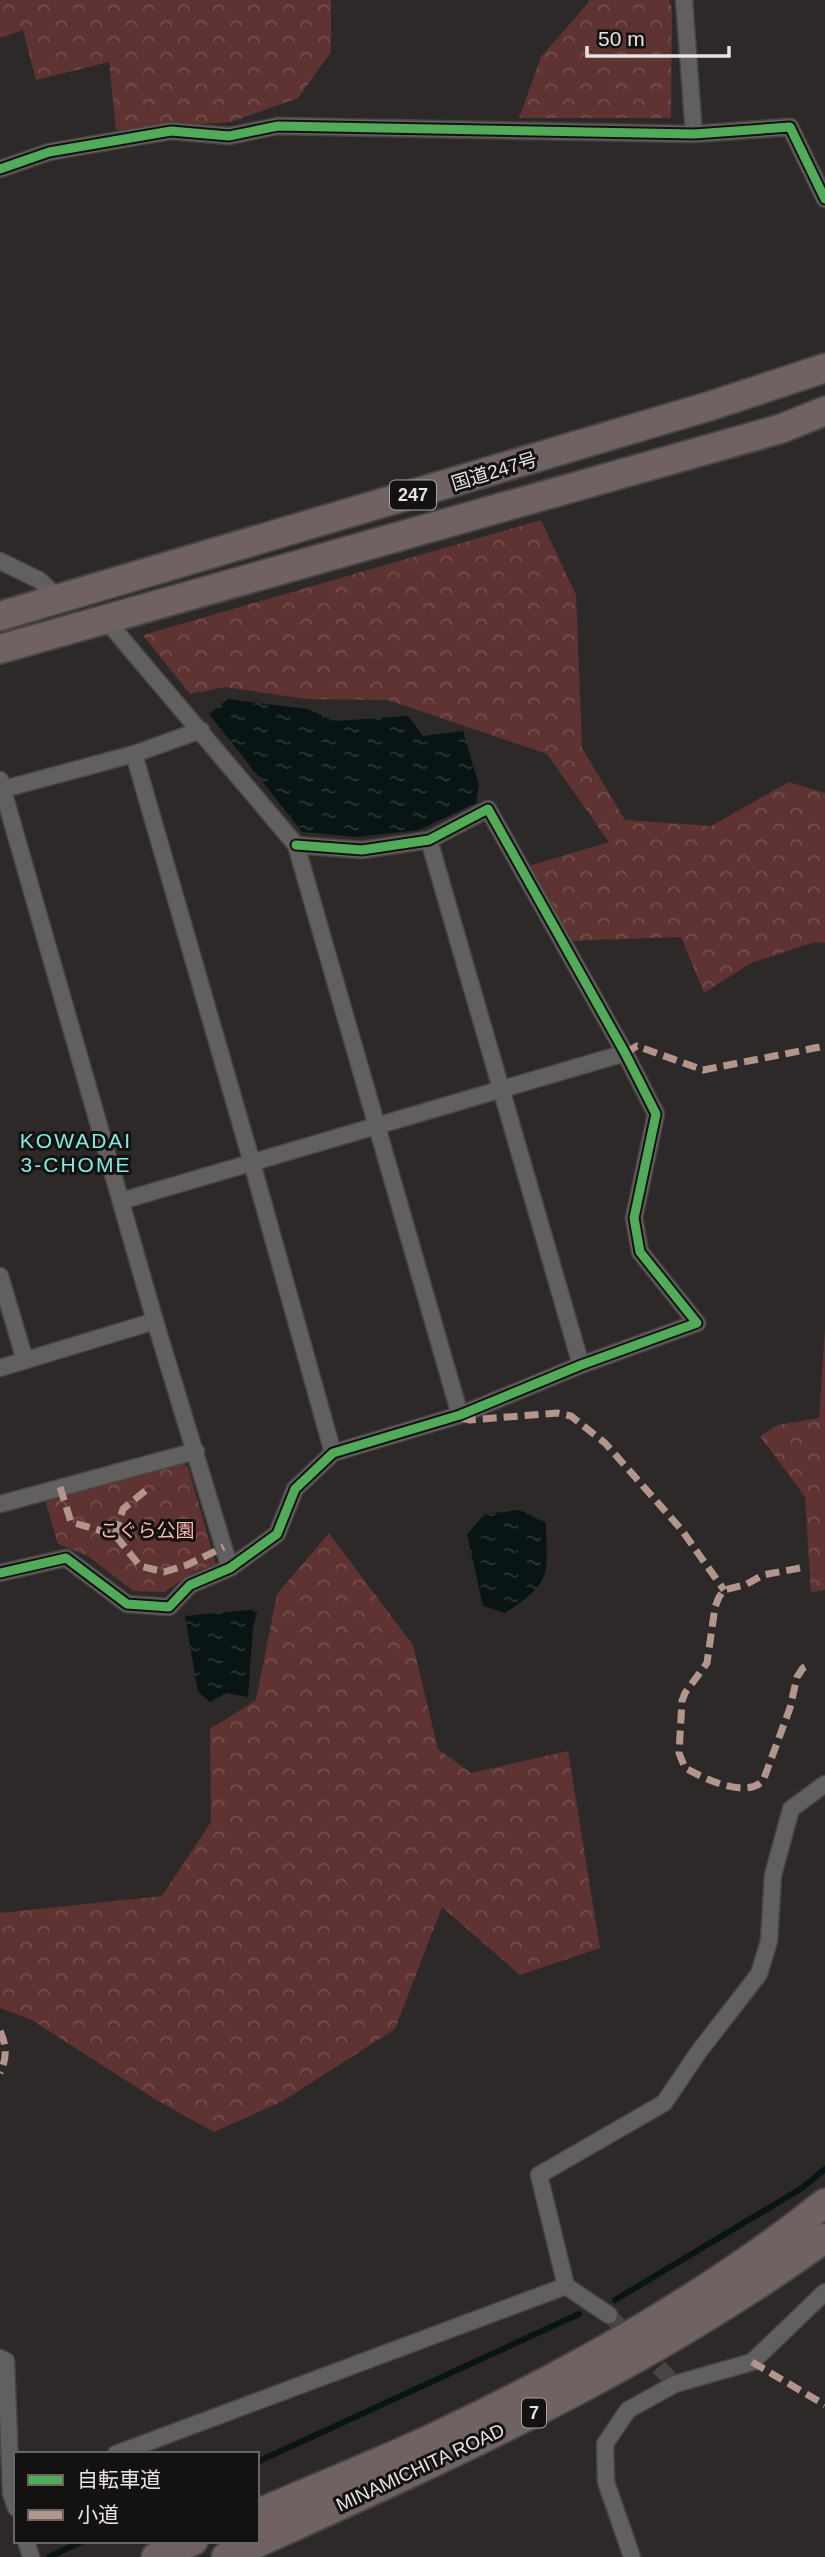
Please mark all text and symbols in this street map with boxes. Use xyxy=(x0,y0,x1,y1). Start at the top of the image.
scale bar xyxy=(587,14,729,58)
text: 50 m xyxy=(598,27,645,50)
street label: 国道247号 xyxy=(449,448,540,494)
road number: 247 xyxy=(390,480,436,509)
district label: KOWADAI 3-CHOME xyxy=(20,1129,132,1176)
park label: こぐら公園 xyxy=(99,1520,195,1541)
road number: 7 xyxy=(522,2398,546,2428)
street label: MINAMICHITA ROAD xyxy=(333,2419,508,2516)
legend xyxy=(14,2452,259,2543)
text: 自転車道 xyxy=(77,2468,161,2491)
text: 小道 xyxy=(77,2503,119,2526)

